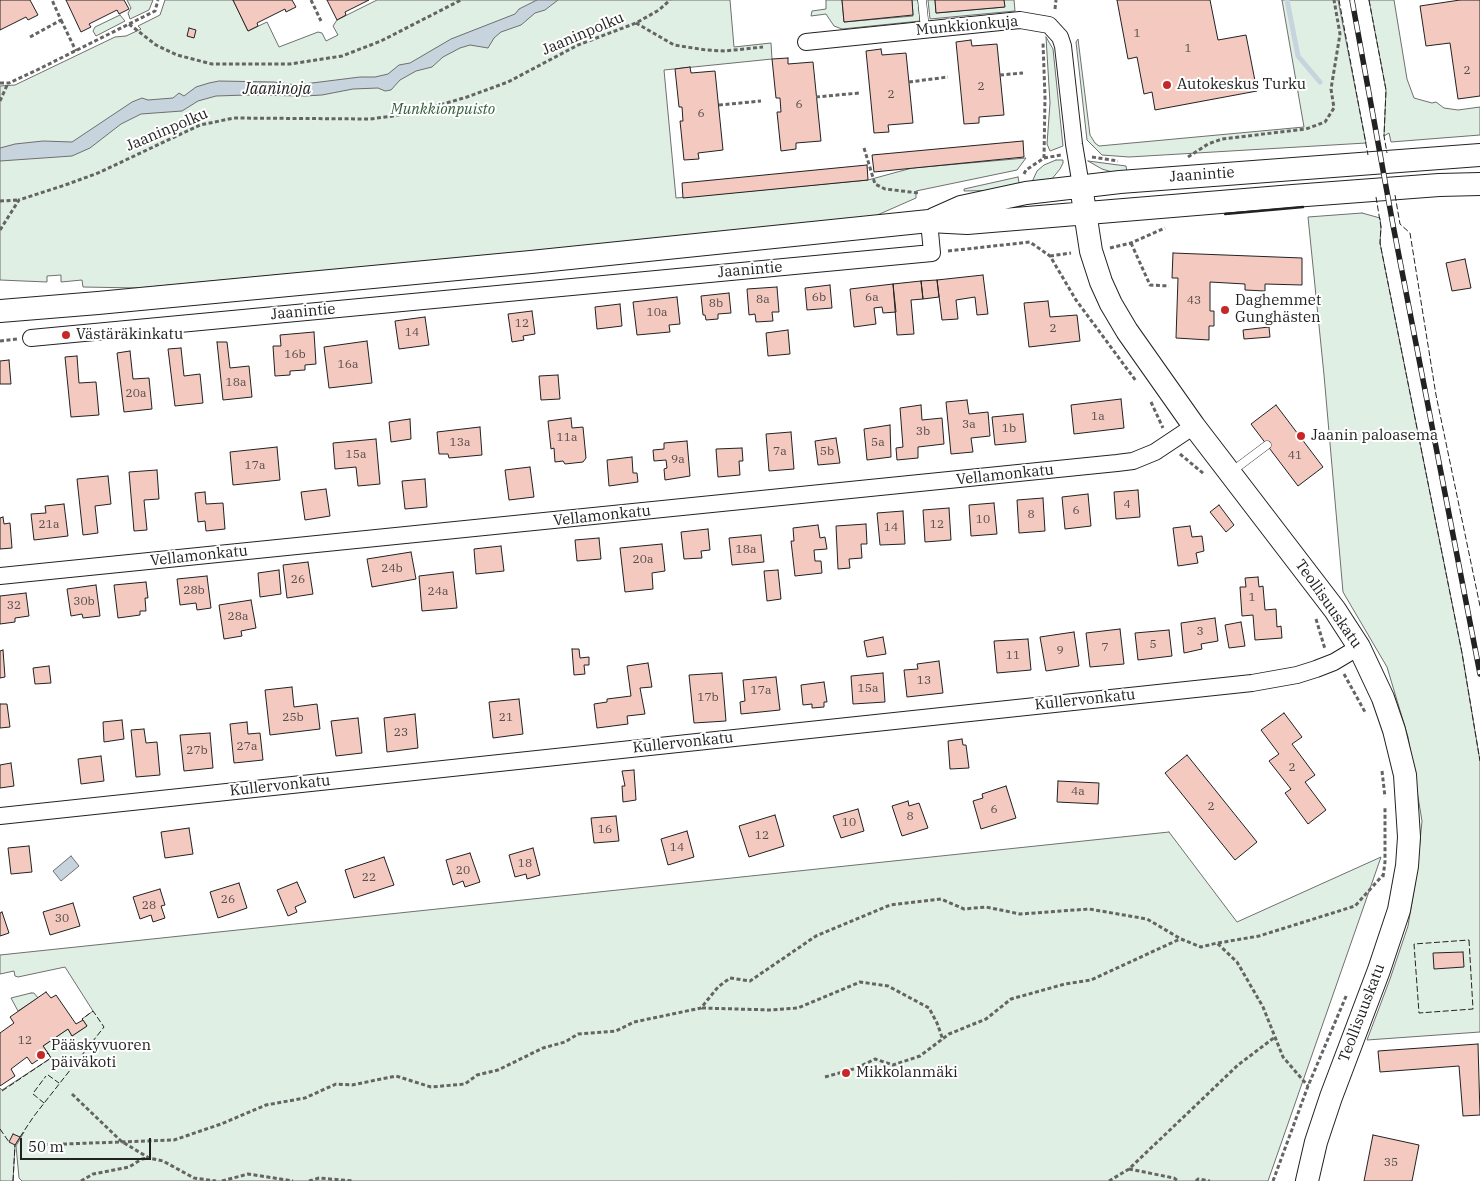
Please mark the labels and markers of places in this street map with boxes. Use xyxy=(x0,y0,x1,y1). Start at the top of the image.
place label: Autokeskus Turku xyxy=(1177,76,1306,94)
marker: Autokeskus Turku xyxy=(1161,79,1173,91)
place label: Daghemmet Gunghästen xyxy=(1235,292,1321,327)
marker: Daghemmet Gunghästen xyxy=(1219,304,1231,316)
place label: Västäräkinkatu xyxy=(76,326,183,344)
marker: Västäräkinkatu xyxy=(60,329,72,341)
place label: Jaanin paloasema xyxy=(1311,427,1438,445)
marker: Jaanin paloasema xyxy=(1295,430,1307,442)
place label: Pääskyvuoren päiväkoti xyxy=(51,1037,151,1072)
marker: Pääskyvuoren päiväkoti xyxy=(35,1049,47,1061)
place label: Mikkolanmäki xyxy=(856,1064,958,1082)
marker: Mikkolanmäki xyxy=(840,1067,852,1079)

